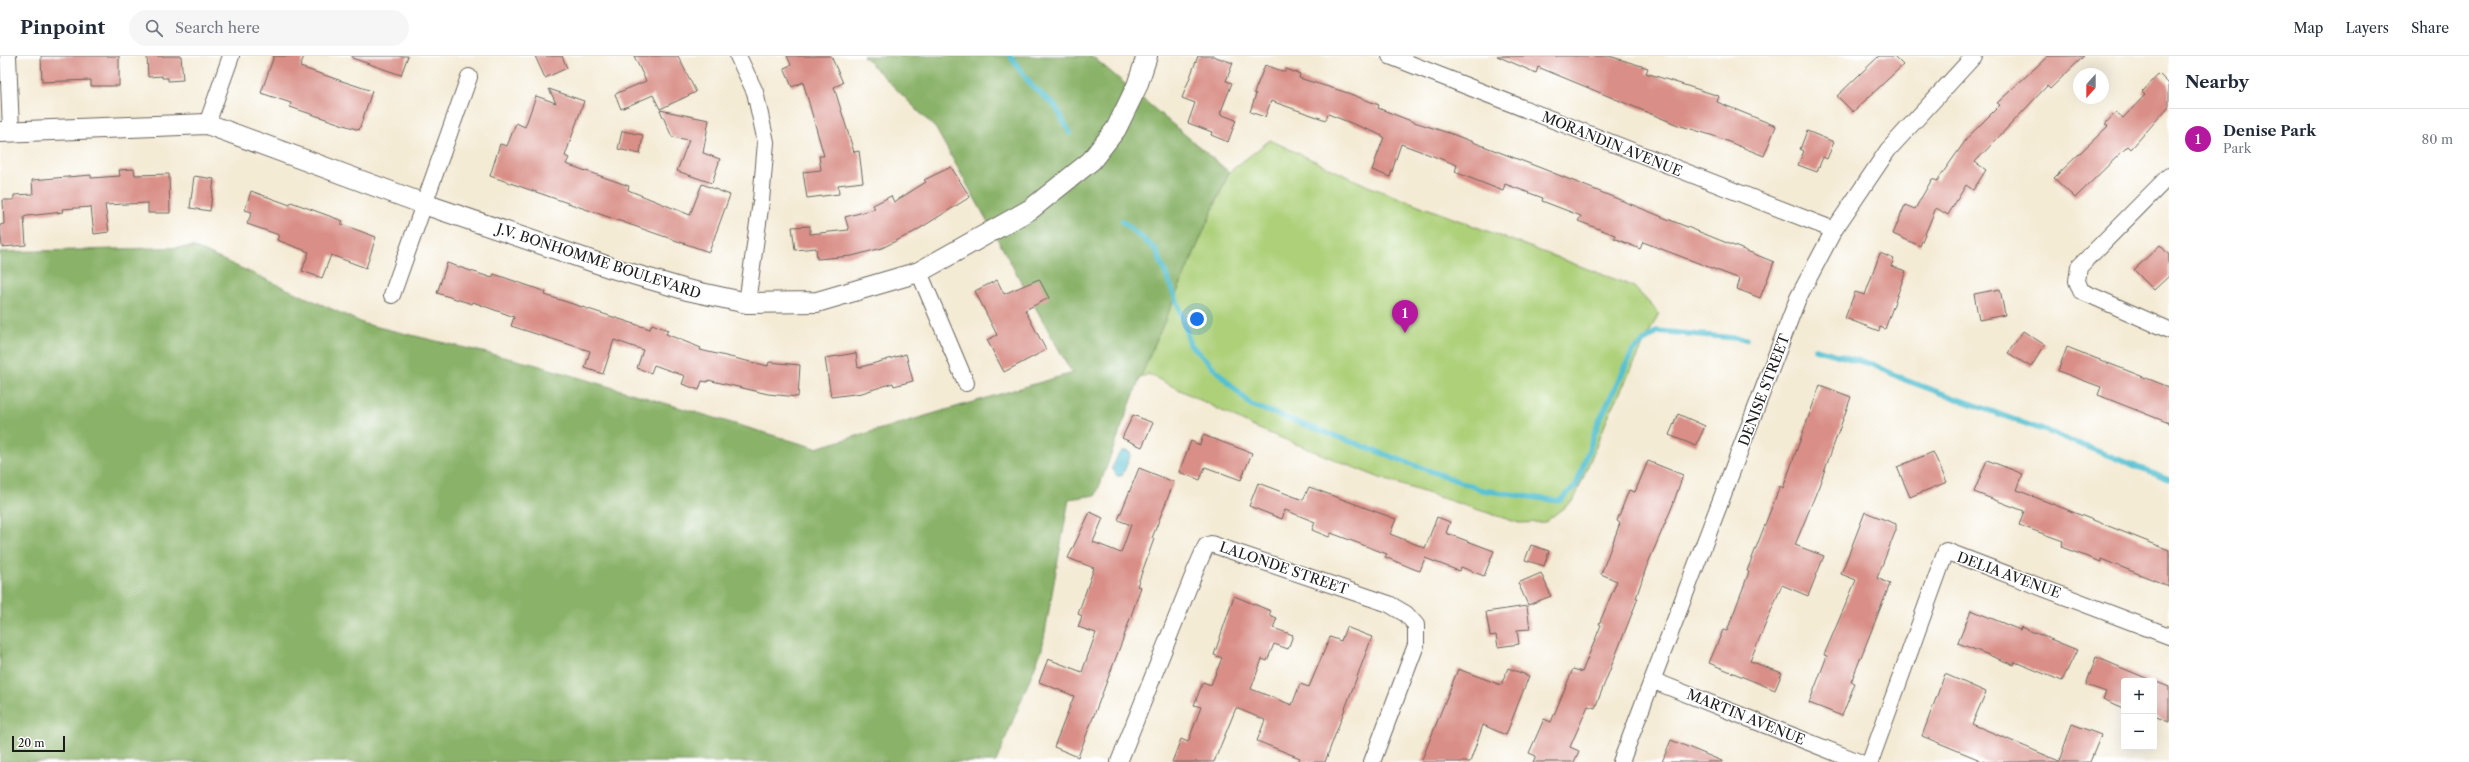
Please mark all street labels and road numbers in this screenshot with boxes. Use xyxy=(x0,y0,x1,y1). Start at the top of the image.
street label: MORANDIN AVENUE xyxy=(1539,108,1685,180)
street label: J.V. BONHOMME BOULEVARD xyxy=(493,219,703,303)
street label: DENISE STREET xyxy=(1734,331,1794,448)
street label: LALONDE STREET xyxy=(1217,537,1351,599)
street label: DELIA AVENUE xyxy=(1955,548,2063,602)
street label: MARTIN AVENUE xyxy=(1684,685,1808,749)

